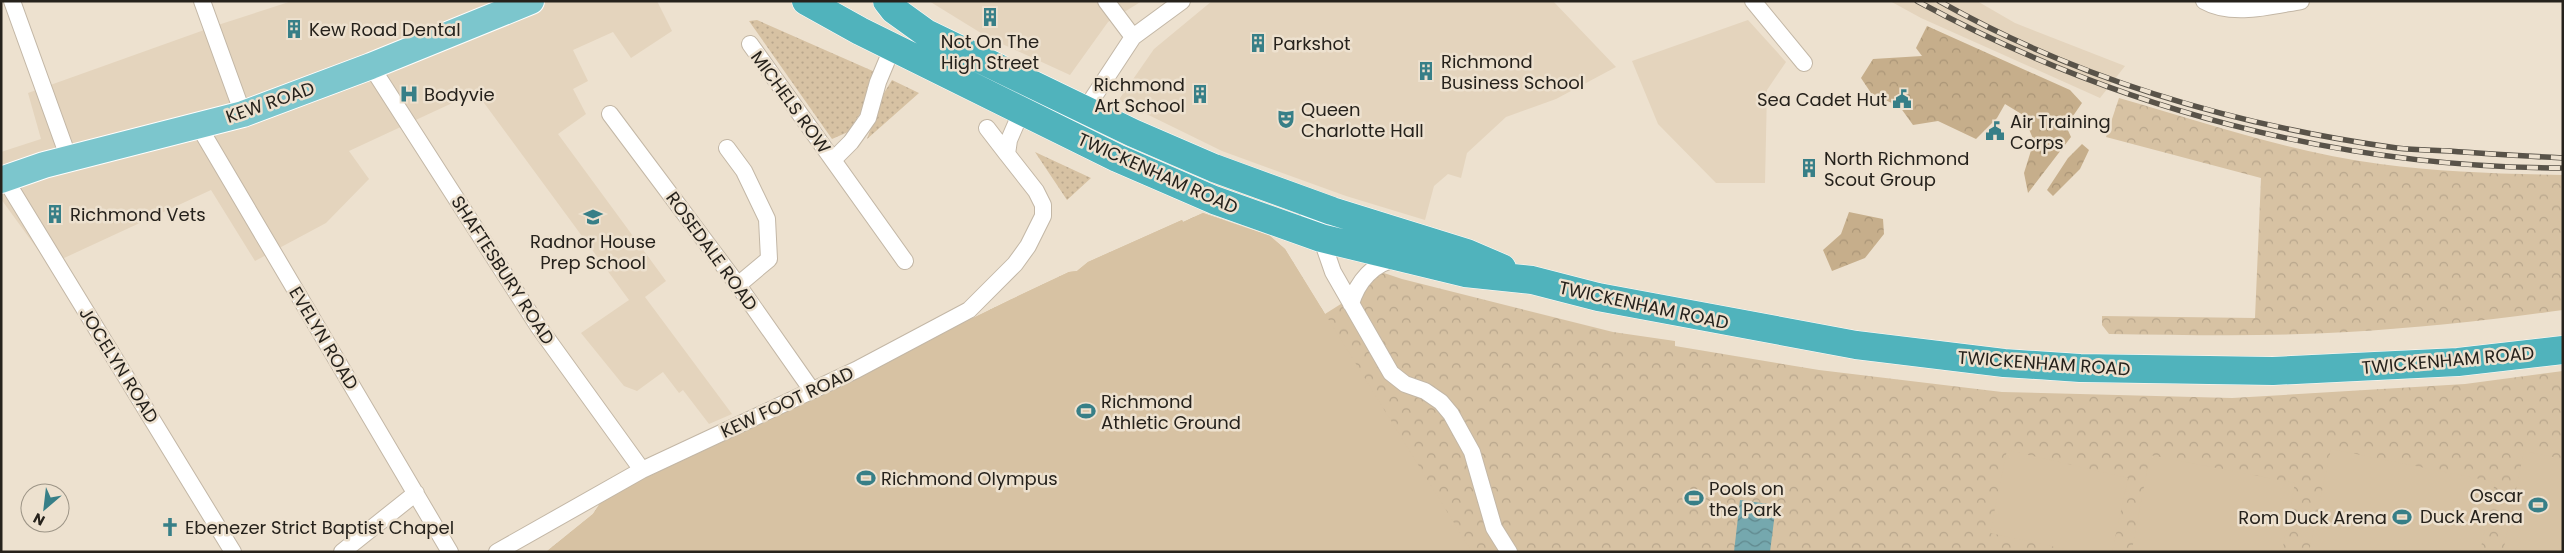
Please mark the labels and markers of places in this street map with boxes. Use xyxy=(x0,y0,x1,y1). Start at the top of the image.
building icon: Not On The High Street xyxy=(979,6,1001,28)
place label: Kew Road Dental xyxy=(309,17,461,42)
building icon: Kew Road Dental xyxy=(283,18,305,40)
place label: Not On The High Street xyxy=(941,29,1039,75)
place label: Parkshot xyxy=(1273,31,1351,56)
building icon: Parkshot xyxy=(1247,32,1269,54)
place label: Richmond Business School xyxy=(1441,49,1584,95)
building icon: Richmond Business School xyxy=(1415,60,1437,82)
place label: Richmond Art School xyxy=(1093,72,1185,118)
place label: Bodyvie xyxy=(424,82,495,107)
hospital icon: Bodyvie xyxy=(398,83,420,105)
building icon: Richmond Art School xyxy=(1189,83,1211,105)
place label: Sea Cadet Hut xyxy=(1757,87,1887,112)
public building icon: Sea Cadet Hut xyxy=(1891,88,1913,110)
place label: Queen Charlotte Hall xyxy=(1301,97,1424,143)
theatre icon: Queen Charlotte Hall xyxy=(1275,108,1297,130)
place label: Air Training Corps xyxy=(2010,109,2111,155)
public building icon: Air Training Corps xyxy=(1984,120,2006,142)
place label: North Richmond Scout Group xyxy=(1824,146,1969,192)
building icon: North Richmond Scout Group xyxy=(1798,157,1820,179)
place label: Richmond Vets xyxy=(70,202,206,227)
building icon: Richmond Vets xyxy=(44,203,66,225)
school or university icon: Radnor House Prep School xyxy=(582,206,604,228)
place label: Radnor House Prep School xyxy=(530,229,656,275)
place label: Richmond Athletic Ground xyxy=(1101,389,1241,435)
sports icon: Richmond Athletic Ground xyxy=(1075,400,1097,422)
place label: Richmond Olympus xyxy=(881,466,1058,491)
sports icon: Richmond Olympus xyxy=(855,467,877,489)
place label: Pools on the Park xyxy=(1709,476,1784,522)
place label: Oscar Duck Arena xyxy=(2420,483,2523,529)
sports icon: Pools on the Park xyxy=(1683,487,1705,509)
sports icon: Oscar Duck Arena xyxy=(2527,494,2549,516)
place label: Rom Duck Arena xyxy=(2238,505,2387,530)
sports icon: Rom Duck Arena xyxy=(2391,506,2413,528)
place label: Ebenezer Strict Baptist Chapel xyxy=(185,515,454,540)
church icon: Ebenezer Strict Baptist Chapel xyxy=(159,516,181,538)

